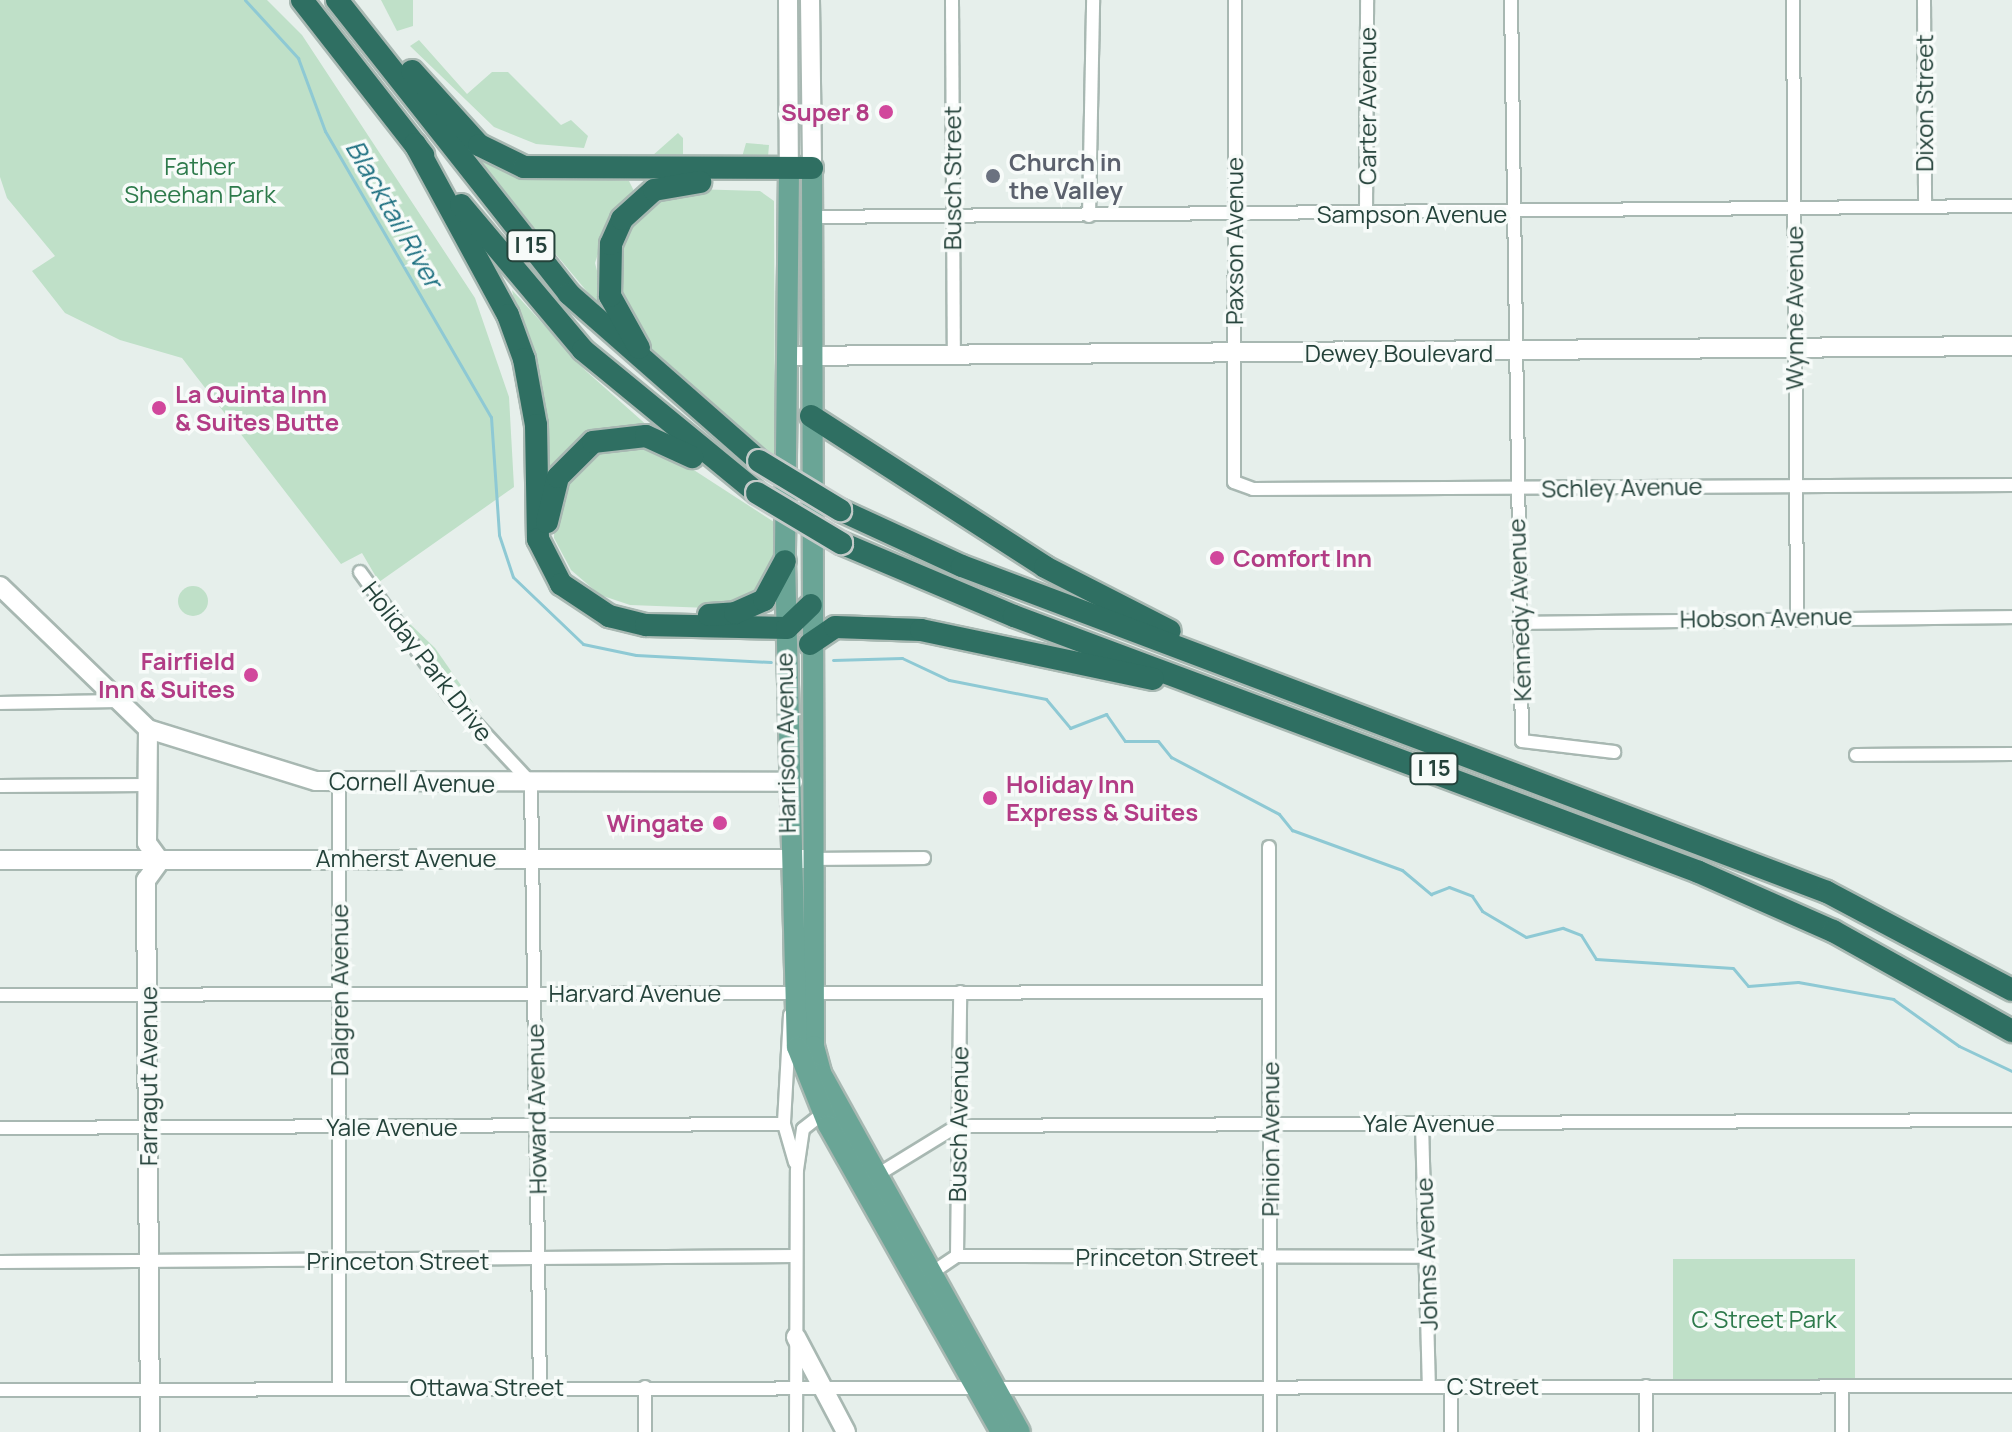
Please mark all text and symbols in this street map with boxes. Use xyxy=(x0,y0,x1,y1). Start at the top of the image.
street label: Carter Avenue xyxy=(1353,27,1381,185)
street label: Dixon Street xyxy=(1910,34,1938,172)
place label: Super 8 xyxy=(781,98,870,126)
marker: Super 8 xyxy=(877,103,895,121)
street label: Busch Street xyxy=(938,106,966,250)
water label: Blacktail River xyxy=(339,134,449,294)
place label: Church in the Valley xyxy=(1009,148,1123,204)
park label: Father Sheehan Park xyxy=(124,152,276,208)
street label: Paxson Avenue xyxy=(1220,157,1248,325)
marker: Church in the Valley xyxy=(984,167,1002,185)
street label: Sampson Avenue xyxy=(1317,200,1507,228)
street label: Wynne Avenue xyxy=(1780,226,1808,390)
road number: I 15 xyxy=(505,228,557,264)
street label: Dewey Boulevard xyxy=(1305,339,1493,367)
place label: La Quinta Inn & Suites Butte xyxy=(175,380,339,436)
marker: La Quinta Inn & Suites Butte xyxy=(150,399,168,417)
street label: Schley Avenue xyxy=(1541,471,1703,503)
street label: Kennedy Avenue xyxy=(1501,518,1537,702)
place label: Comfort Inn xyxy=(1233,544,1372,572)
marker: Comfort Inn xyxy=(1208,549,1226,567)
street label: Holiday Park Drive xyxy=(357,575,499,747)
street label: Hobson Avenue xyxy=(1679,601,1853,633)
place label: Fairfield Inn & Suites xyxy=(98,647,235,703)
street label: Harrison Avenue xyxy=(769,652,801,834)
marker: Fairfield Inn & Suites xyxy=(242,666,260,684)
road number: I 15 xyxy=(1408,751,1460,787)
street label: Cornell Avenue xyxy=(329,766,495,798)
place label: Holiday Inn Express & Suites xyxy=(1006,770,1198,826)
marker: Holiday Inn Express & Suites xyxy=(981,789,999,807)
place label: Wingate xyxy=(607,809,704,837)
marker: Wingate xyxy=(711,814,729,832)
street label: Amherst Avenue xyxy=(315,844,497,872)
street label: Dalgren Avenue xyxy=(325,904,353,1076)
street label: Harvard Avenue xyxy=(549,979,721,1007)
street label: Farragut Avenue xyxy=(134,986,162,1166)
street label: Howard Avenue xyxy=(520,1023,552,1195)
street label: Busch Avenue xyxy=(942,1046,974,1202)
street label: Pinion Avenue xyxy=(1256,1061,1284,1217)
street label: Yale Avenue xyxy=(1363,1109,1495,1137)
street label: Yale Avenue xyxy=(326,1113,458,1141)
street label: Johns Avenue xyxy=(1409,1177,1443,1331)
street label: Princeton Street xyxy=(1076,1243,1258,1271)
street label: Princeton Street xyxy=(307,1247,489,1275)
park label: C Street Park xyxy=(1691,1305,1837,1333)
street label: C Street xyxy=(1447,1372,1539,1400)
street label: Ottawa Street xyxy=(410,1373,564,1401)

